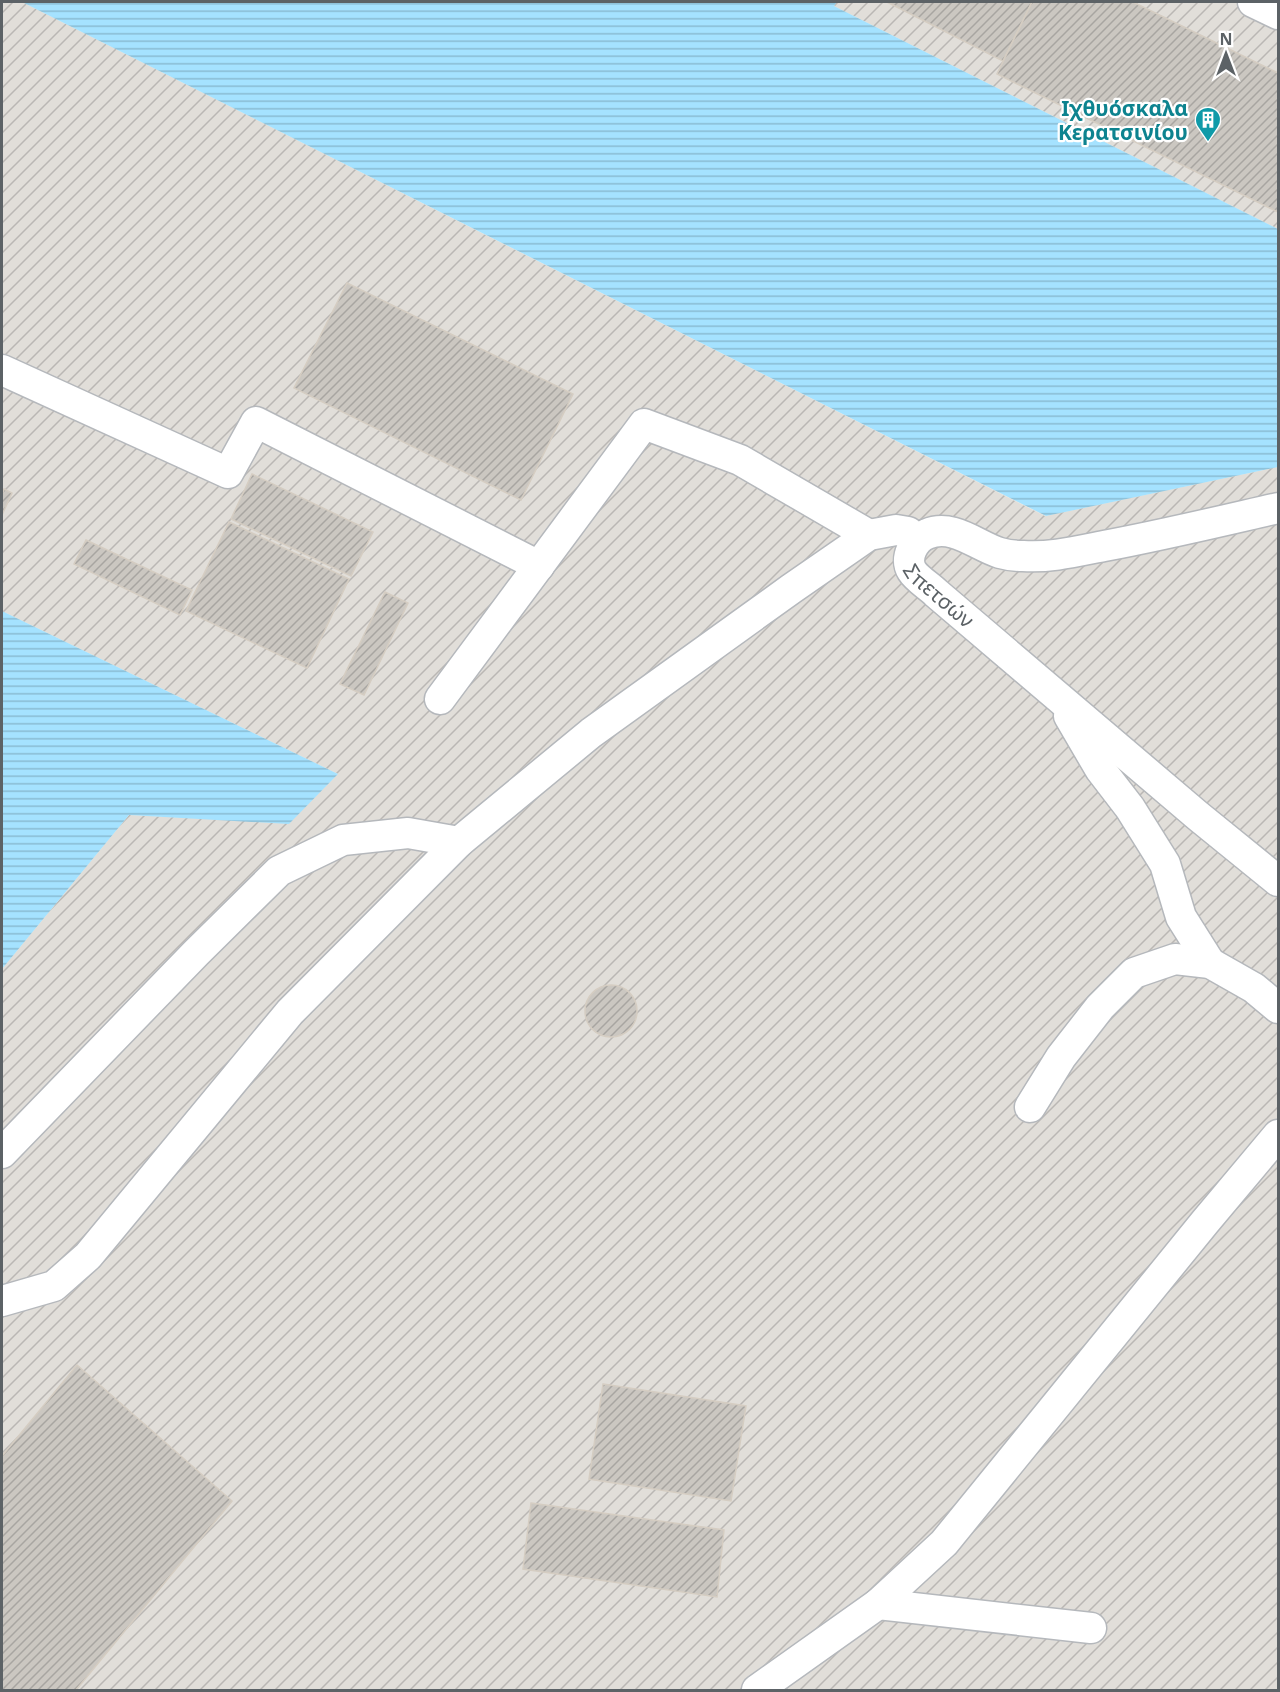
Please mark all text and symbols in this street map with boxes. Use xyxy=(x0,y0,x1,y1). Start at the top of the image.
north arrow xyxy=(1196,24,1256,84)
text: N xyxy=(1219,28,1233,50)
place label: Ιχθυόσκαλα Κερατσινίου xyxy=(1058,94,1188,146)
building icon: Ιχθυόσκαλα Κερατσινίου xyxy=(1193,105,1223,143)
street label: Σπετσών xyxy=(897,558,980,634)

